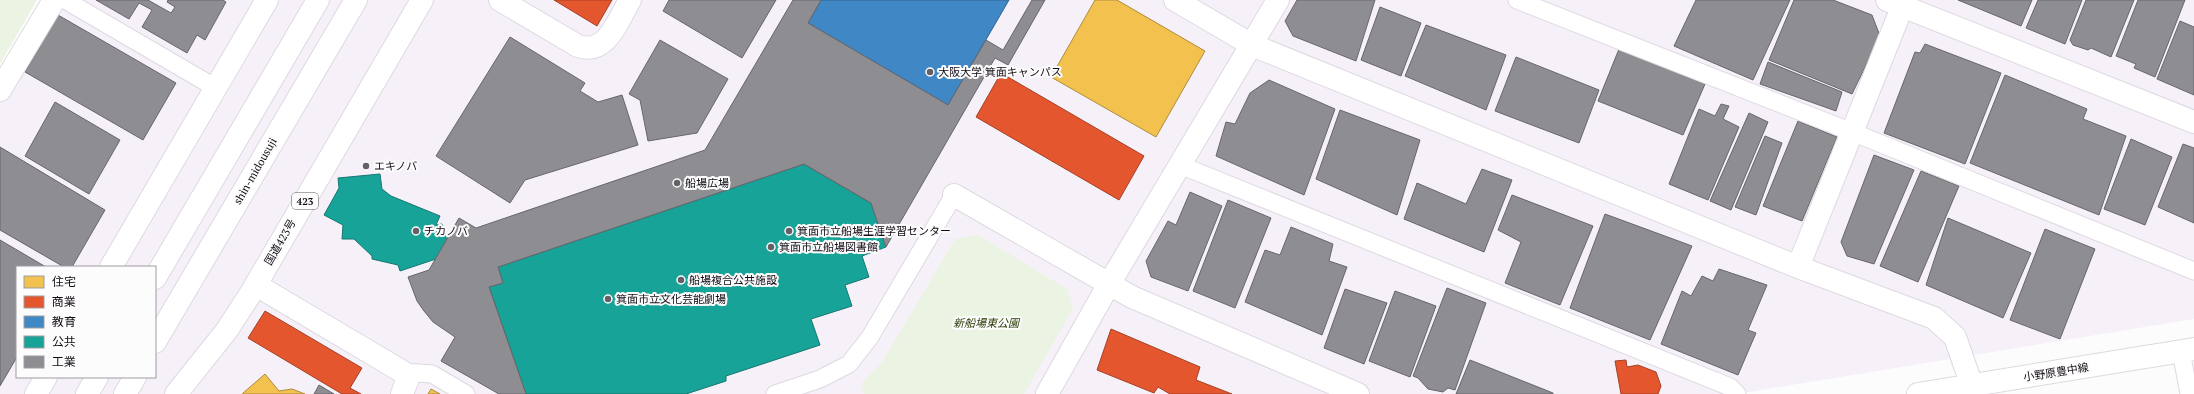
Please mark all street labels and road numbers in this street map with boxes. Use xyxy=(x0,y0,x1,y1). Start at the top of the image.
street label: shin-midousuji xyxy=(230,135,280,207)
road number: 423 xyxy=(292,193,318,209)
street label: 国道423号 xyxy=(261,217,299,267)
street label: 小野原豊中線 xyxy=(2022,360,2090,384)

